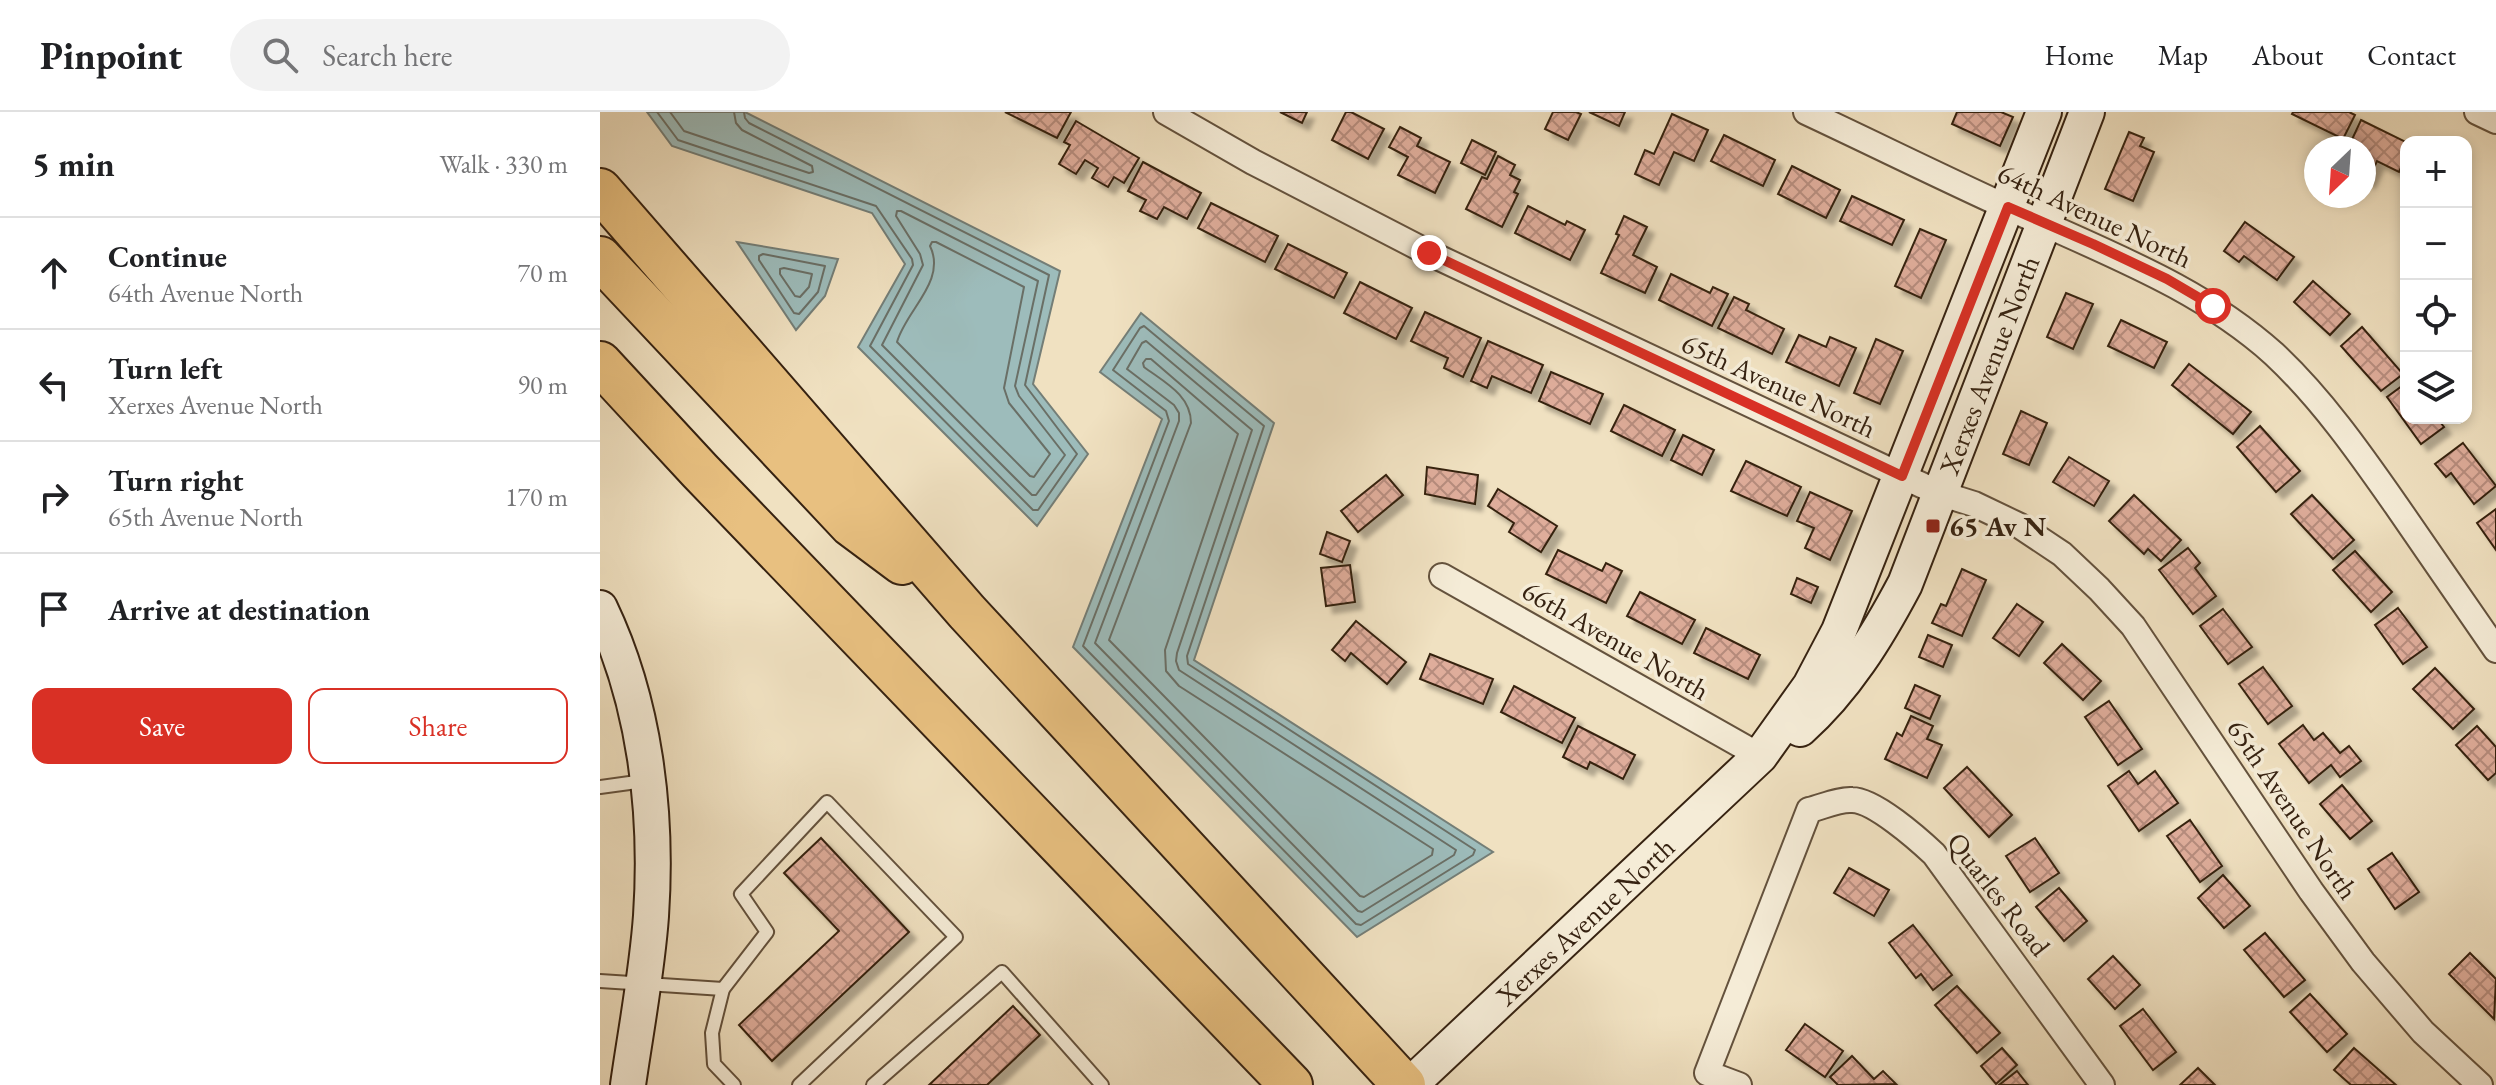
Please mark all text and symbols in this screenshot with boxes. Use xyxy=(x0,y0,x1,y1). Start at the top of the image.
search box xyxy=(230,19,790,91)
text: Pinpoint xyxy=(40,31,182,80)
icon: search xyxy=(258,33,302,77)
text: Search here xyxy=(322,36,452,75)
text: Home xyxy=(2044,37,2114,73)
text: Map xyxy=(2158,37,2208,73)
text: About xyxy=(2252,37,2323,73)
text: Contact xyxy=(2367,37,2456,73)
north arrow xyxy=(2304,136,2376,208)
map controls xyxy=(2400,136,2472,424)
button: + xyxy=(2400,136,2472,208)
text: 5 min xyxy=(32,142,115,186)
text: Walk · 330 m xyxy=(440,147,568,181)
street label: 64th Avenue North xyxy=(1992,154,2198,276)
button: − xyxy=(2400,208,2472,280)
route end xyxy=(1411,235,1447,271)
text: Continue xyxy=(108,237,227,276)
street label: Xerxes Avenue North xyxy=(1930,250,2047,480)
icon: ahead xyxy=(32,251,76,295)
text: 70 m xyxy=(518,256,568,290)
text: 64th Avenue North xyxy=(108,276,303,310)
button: locate xyxy=(2400,280,2472,352)
route start xyxy=(2195,288,2231,324)
street label: 65th Avenue North xyxy=(1676,324,1882,446)
text: Turn left xyxy=(108,349,222,388)
button: layers xyxy=(2400,352,2472,424)
icon: left xyxy=(32,363,76,407)
text: 90 m xyxy=(518,368,568,402)
text: Xerxes Avenue North xyxy=(108,388,323,422)
text: Turn right xyxy=(108,461,244,500)
icon: right xyxy=(32,475,76,519)
text: 170 m xyxy=(505,480,568,514)
text: 65th Avenue North xyxy=(108,500,303,534)
place label: 65 Av N xyxy=(1949,508,2046,544)
marker: 65 Av N xyxy=(1924,517,1942,535)
street label: 66th Avenue North xyxy=(1516,572,1716,708)
icon: arrive xyxy=(32,587,76,631)
text: Arrive at destination xyxy=(108,590,370,629)
button: Save xyxy=(32,688,292,764)
button: Share xyxy=(308,688,568,764)
street label: 65th Avenue North xyxy=(2219,712,2367,906)
street label: Quarles Road xyxy=(1939,825,2059,964)
street label: Xerxes Avenue North xyxy=(1487,829,1682,1014)

